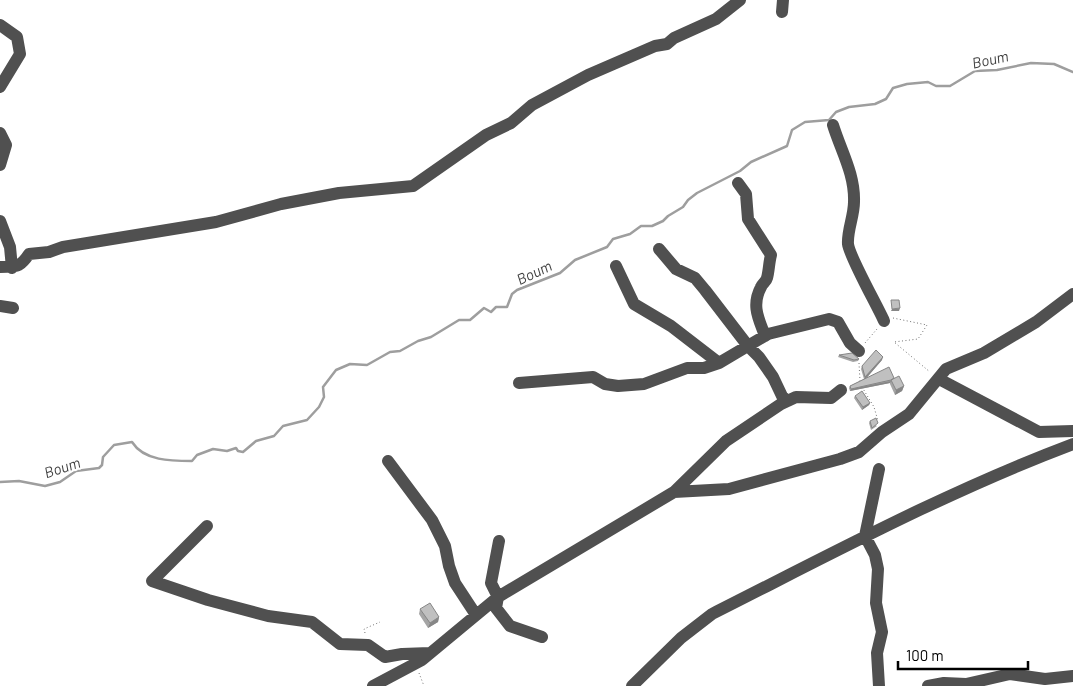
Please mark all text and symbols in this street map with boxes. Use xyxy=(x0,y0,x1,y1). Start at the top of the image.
water label: Boum xyxy=(970,46,1010,72)
water label: Boum xyxy=(513,256,555,288)
water label: Boum xyxy=(42,453,82,481)
scale bar xyxy=(898,638,1028,670)
text: 100 m xyxy=(906,646,944,664)

